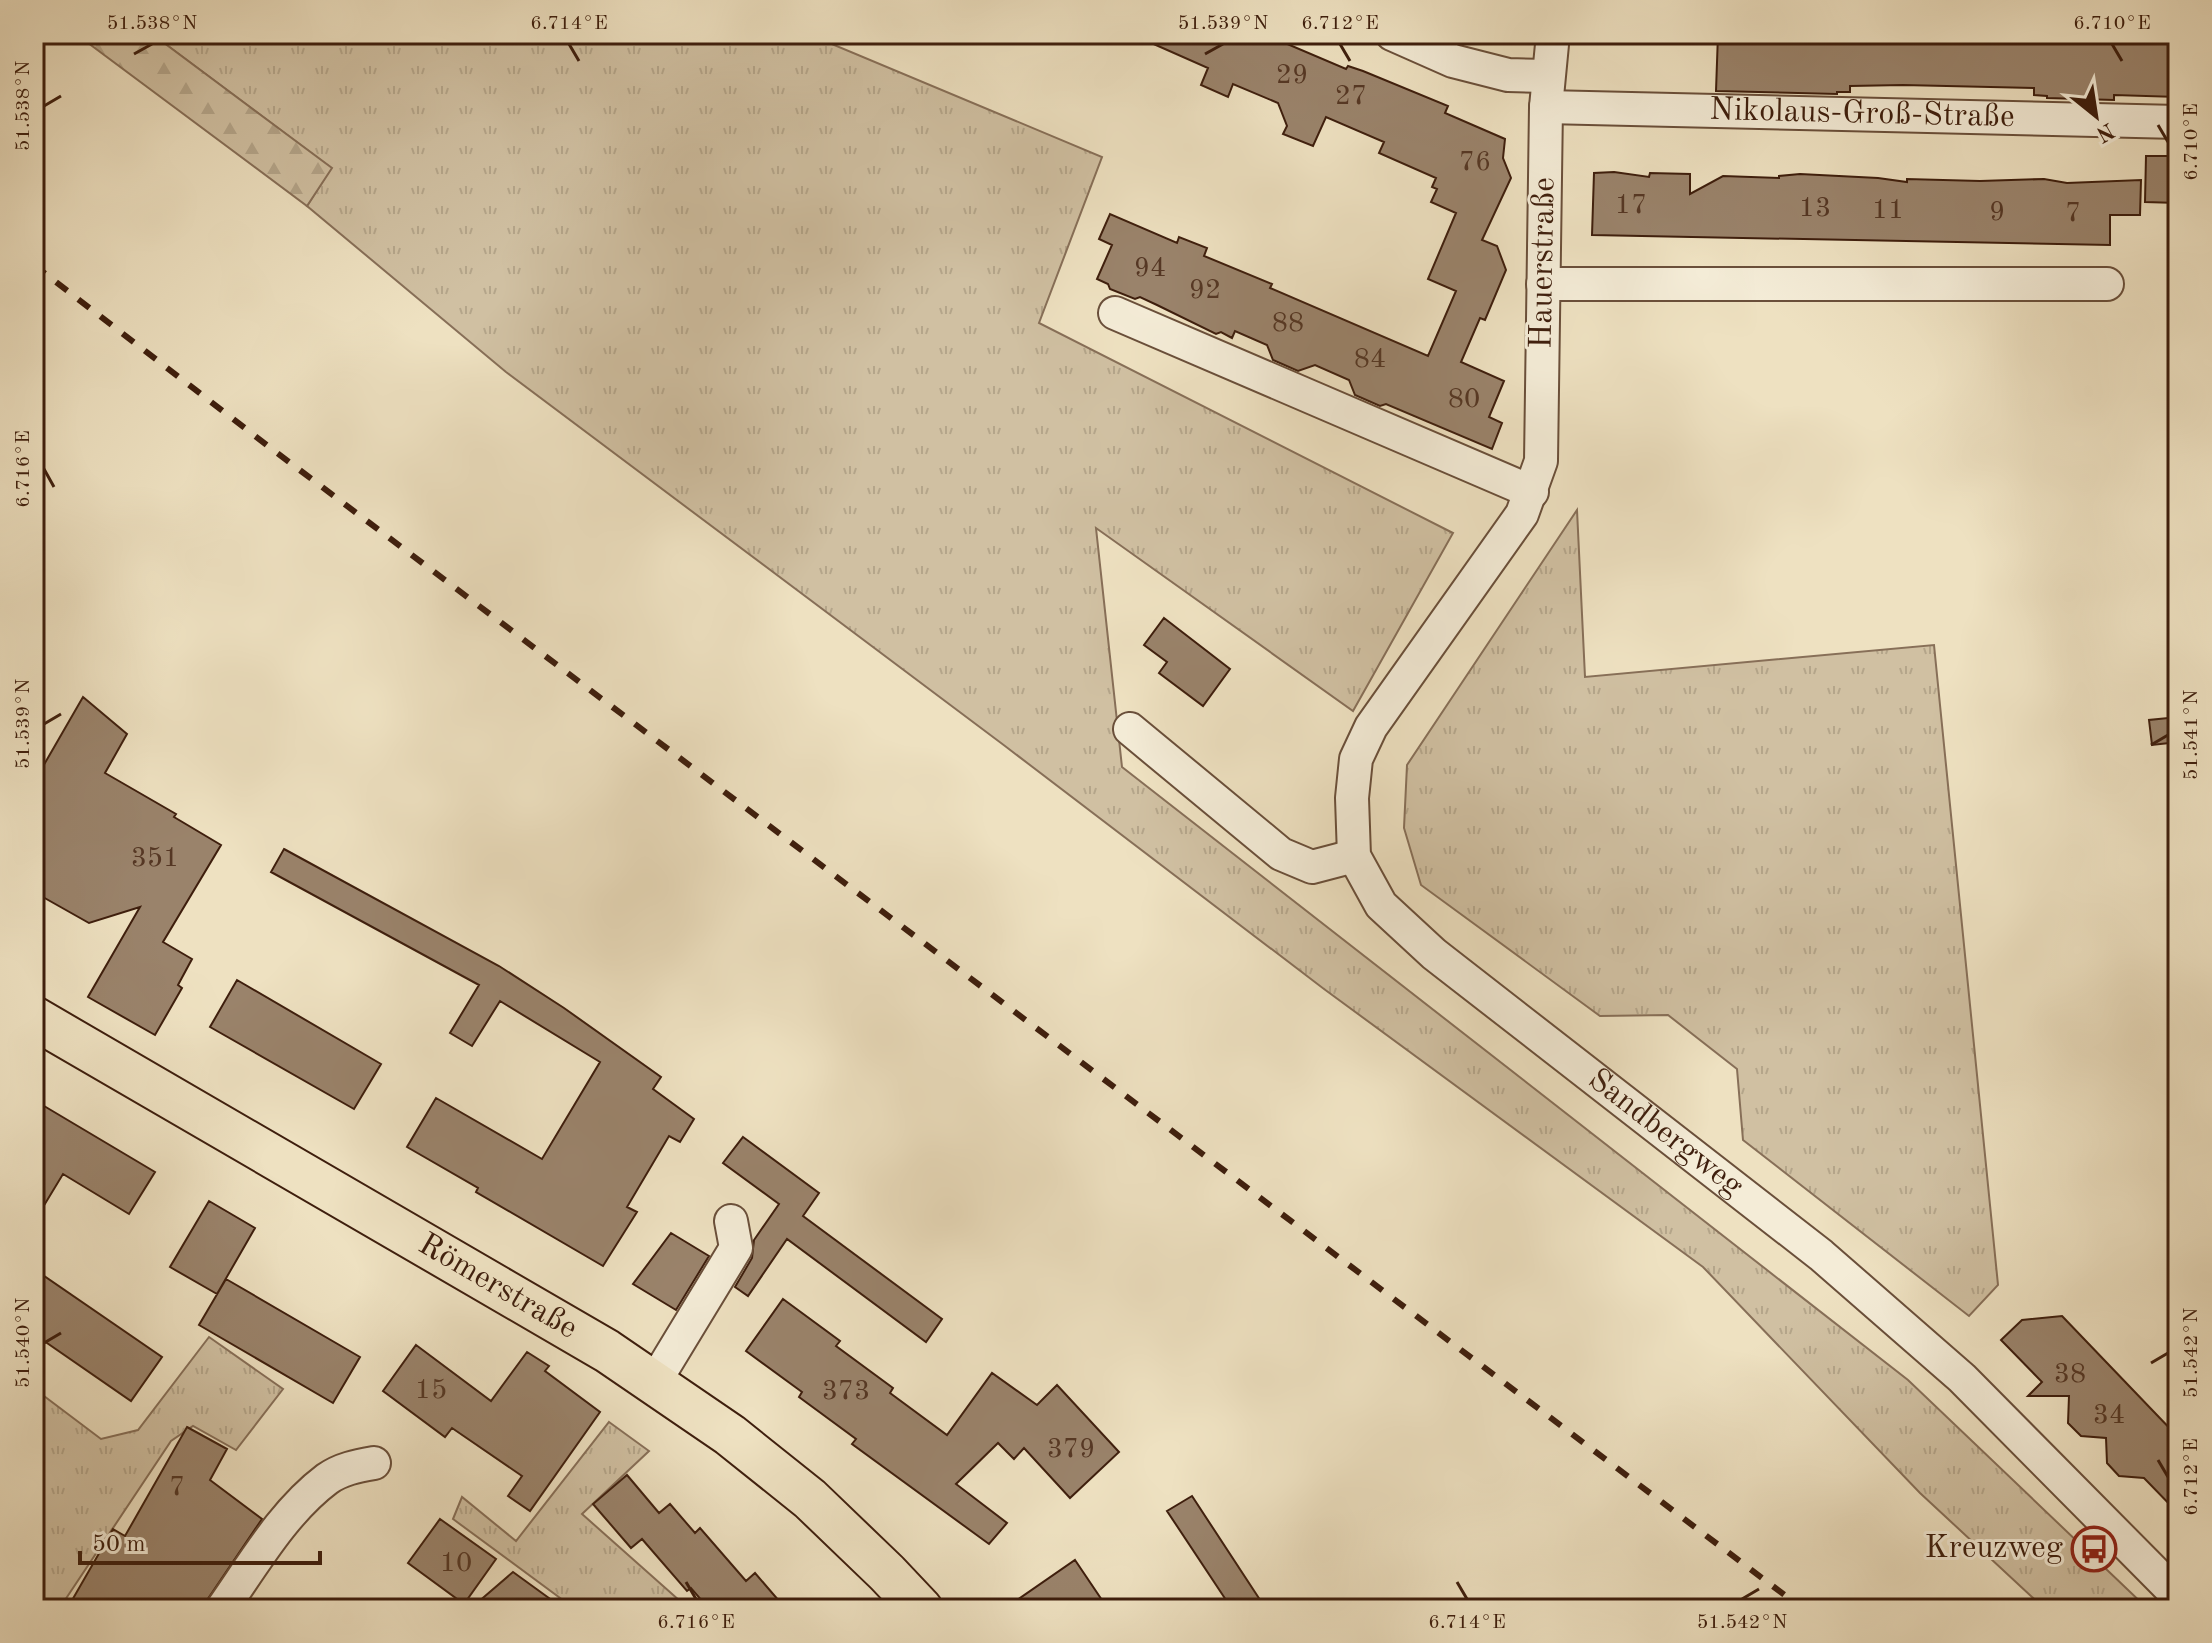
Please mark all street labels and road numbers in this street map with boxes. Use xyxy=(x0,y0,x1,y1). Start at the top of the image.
street label: Nikolaus-Groß-Straße xyxy=(1709,95,2015,134)
street label: Hauerstraße xyxy=(1527,177,1561,349)
street label: Sandbergweg xyxy=(1581,1064,1748,1203)
street label: Römerstraße xyxy=(413,1229,582,1346)

